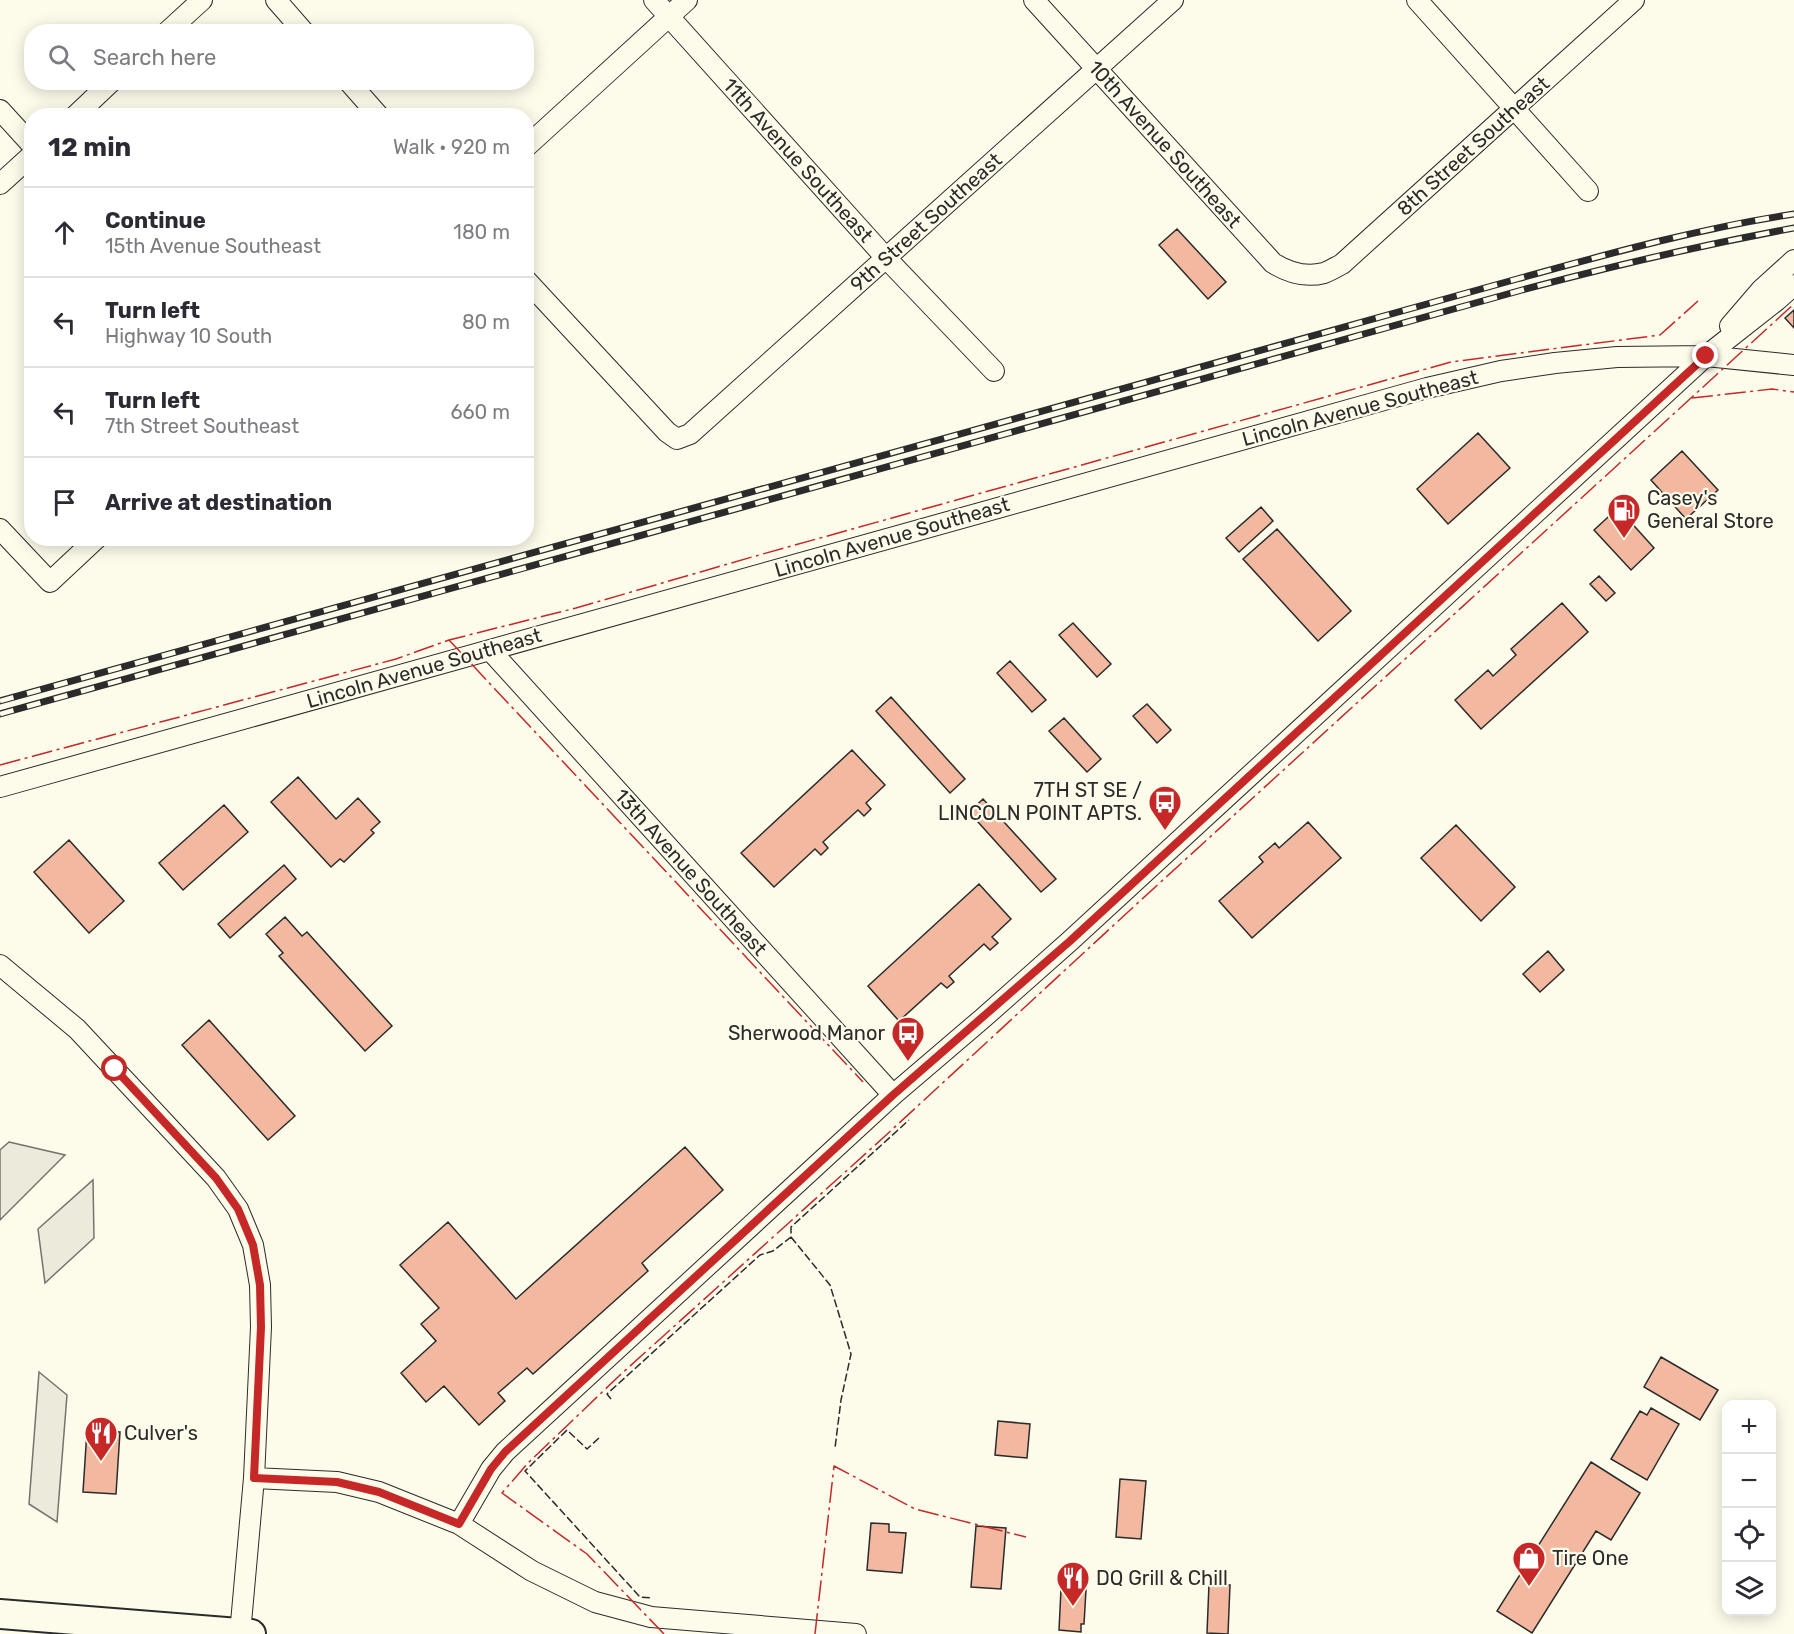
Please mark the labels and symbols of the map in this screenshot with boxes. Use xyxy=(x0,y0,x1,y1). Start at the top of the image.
street label: 10th Avenue Southeast xyxy=(1084,55,1247,233)
street label: 8th Street Southeast xyxy=(1392,71,1554,221)
street label: 11th Avenue Southeast xyxy=(718,73,878,247)
street label: 9th Street Southeast xyxy=(845,147,1007,296)
route end xyxy=(1692,342,1718,368)
street label: Lincoln Avenue Southeast xyxy=(1239,365,1481,451)
place label: Casey's General Store xyxy=(1647,486,1774,533)
street label: Lincoln Avenue Southeast xyxy=(772,492,1012,582)
fuel station icon: Casey's General Store xyxy=(1606,492,1642,539)
street label: Lincoln Avenue Southeast xyxy=(304,623,544,713)
place label: 7TH ST SE / LINCOLN POINT APTS. xyxy=(938,778,1142,825)
street label: 13th Avenue Southeast xyxy=(610,784,772,960)
bus stop icon: 7TH ST SE / LINCOLN POINT APTS. xyxy=(1147,784,1183,831)
bus stop icon: Sherwood Manor xyxy=(890,1015,926,1062)
place label: Sherwood Manor xyxy=(728,1021,885,1045)
route start xyxy=(101,1055,127,1081)
restaurant icon: Culver's xyxy=(83,1415,119,1462)
place label: Culver's xyxy=(124,1421,198,1445)
shop icon: Tire One xyxy=(1511,1540,1547,1587)
place label: Tire One xyxy=(1552,1546,1629,1570)
restaurant icon: DQ Grill & Chill xyxy=(1055,1560,1091,1607)
place label: DQ Grill & Chill xyxy=(1096,1566,1228,1590)

